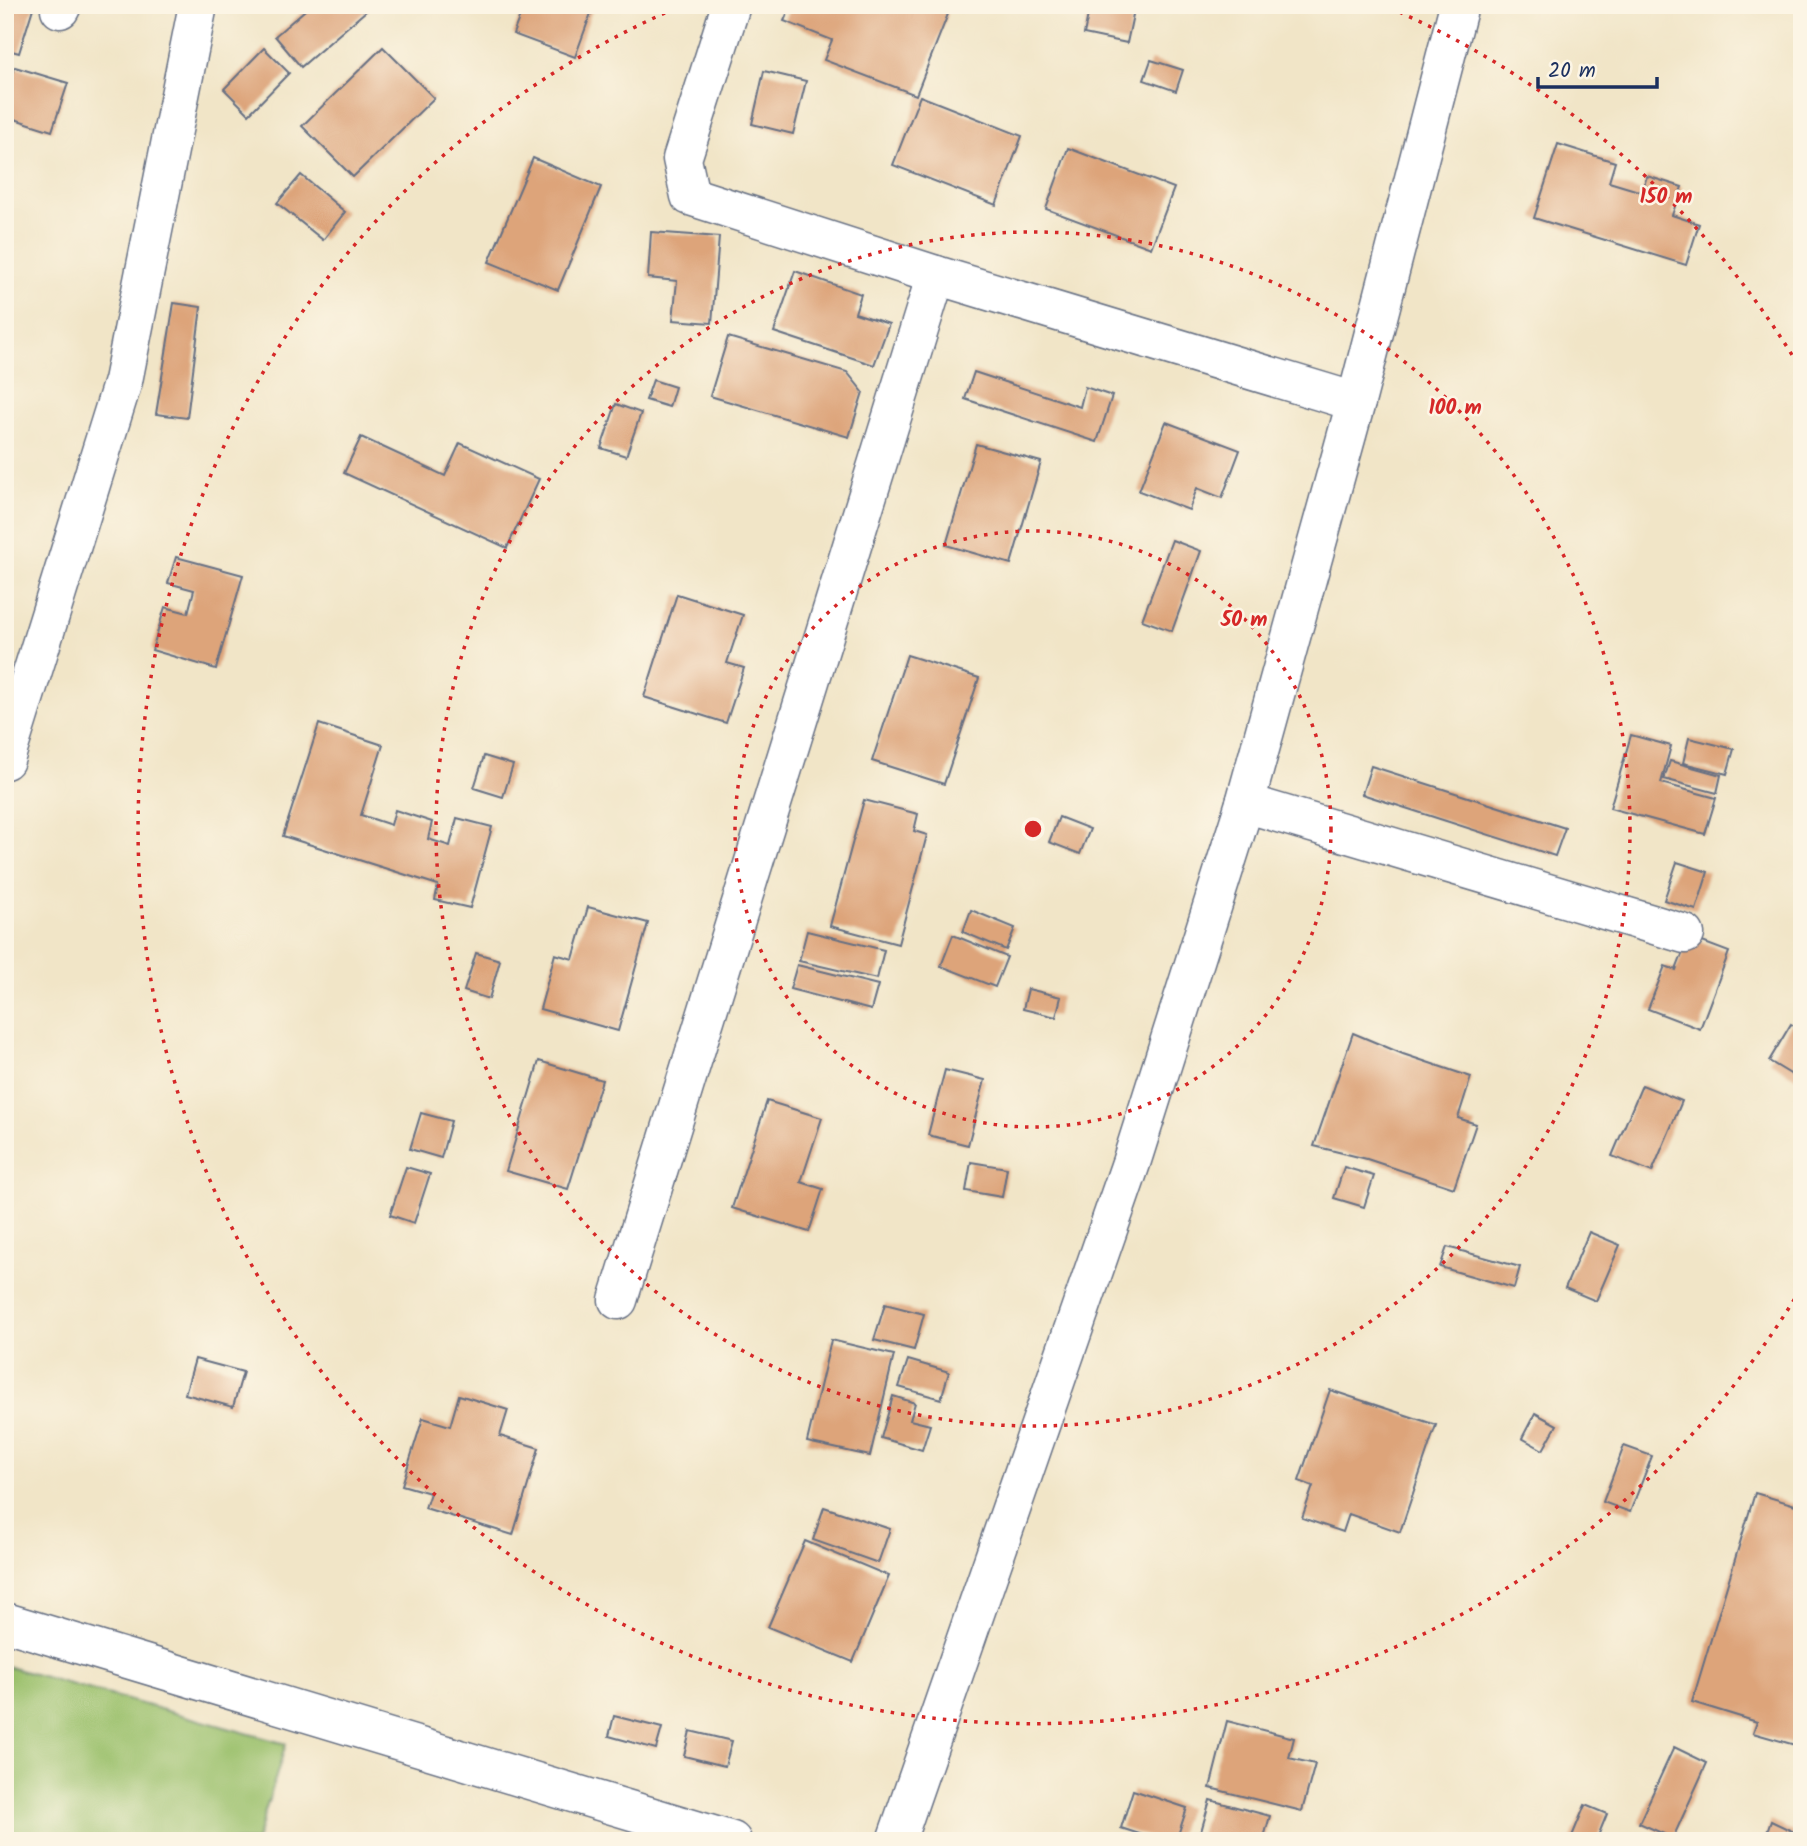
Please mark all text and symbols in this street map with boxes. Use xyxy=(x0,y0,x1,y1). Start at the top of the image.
scale bar xyxy=(1538,46,1657,90)
text: 20 m xyxy=(1548,55,1596,88)
text: 150 m xyxy=(1639,181,1693,214)
text: 100 m xyxy=(1428,392,1482,425)
text: 50 m xyxy=(1220,604,1267,637)
centre of rings xyxy=(1021,817,1045,841)

